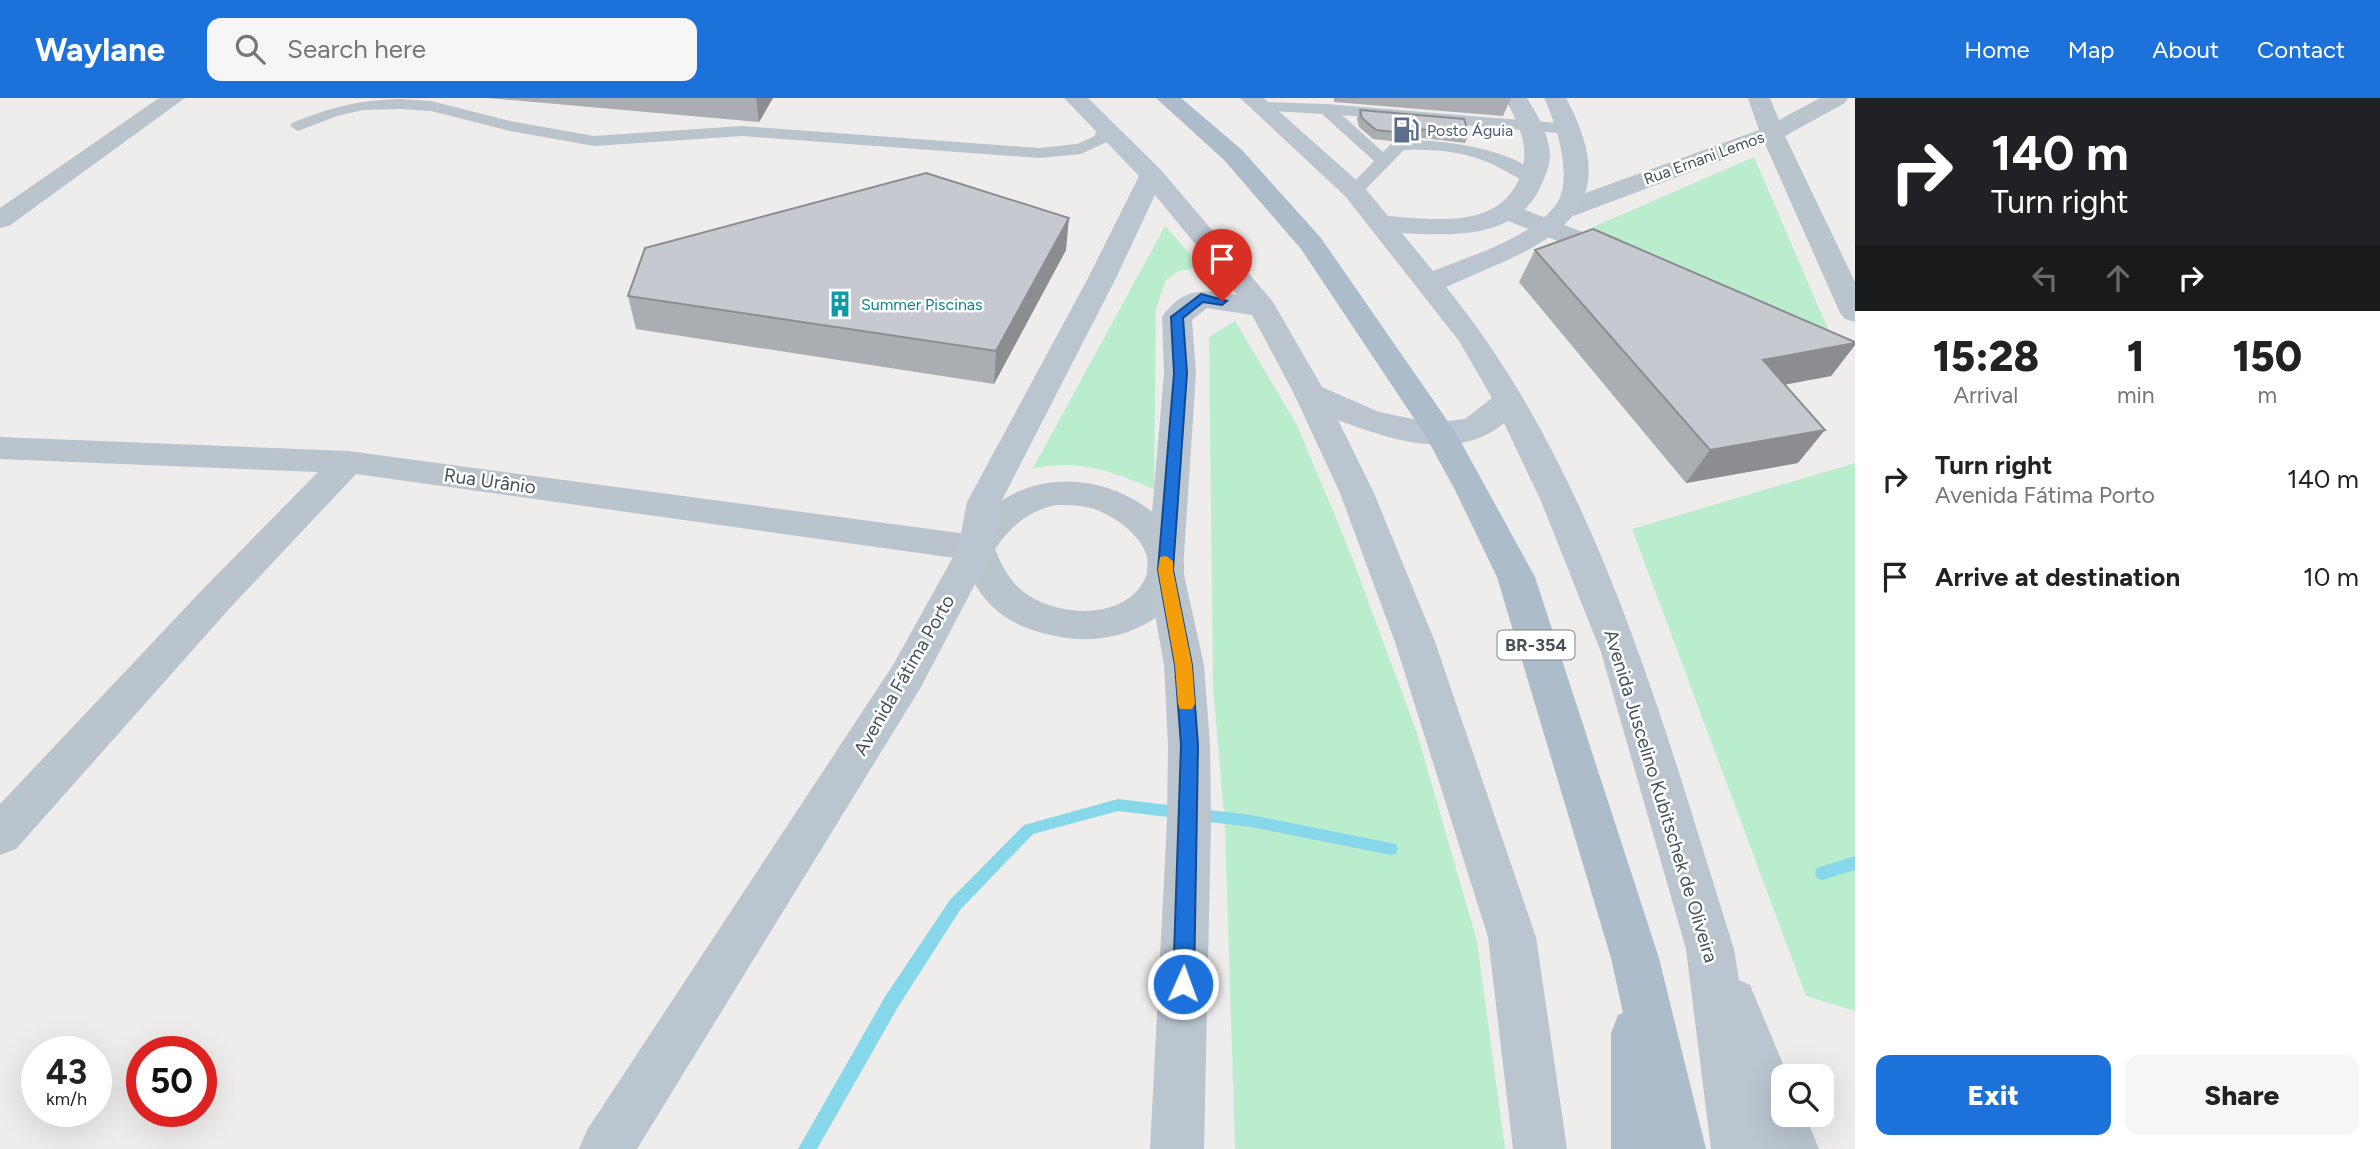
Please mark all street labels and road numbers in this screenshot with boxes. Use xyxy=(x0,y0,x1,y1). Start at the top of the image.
street label: Rua Ernani Lemos xyxy=(1641,127,1767,189)
street label: Rua Urânio xyxy=(443,463,537,499)
street label: Avenida Fátima Porto xyxy=(849,591,959,759)
street label: Avenida Juscelino Kubitschek de Oliveira xyxy=(1599,627,1723,965)
road number: BR-354 xyxy=(1498,630,1574,660)

